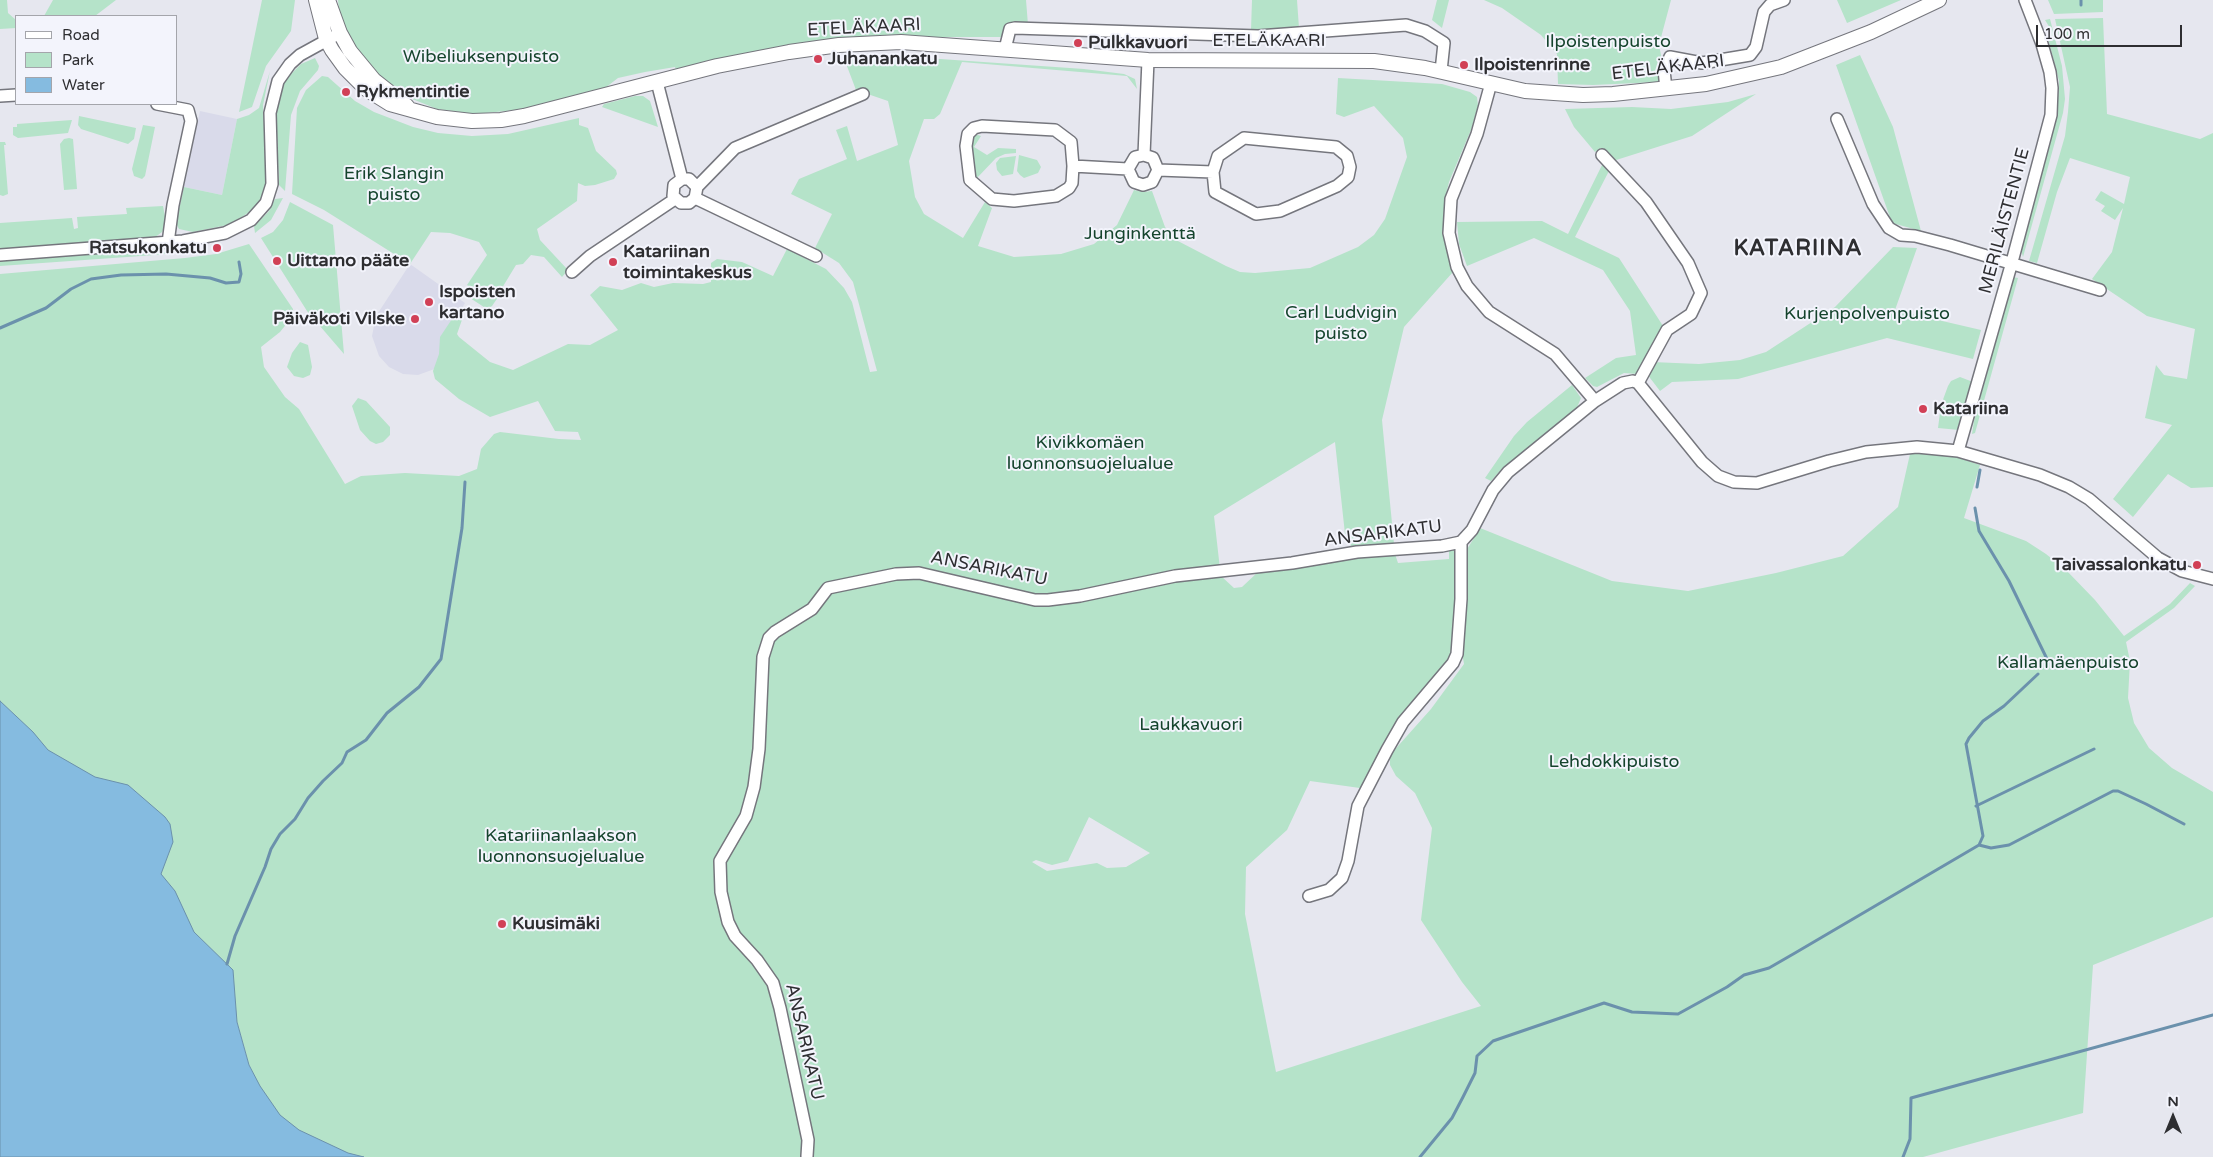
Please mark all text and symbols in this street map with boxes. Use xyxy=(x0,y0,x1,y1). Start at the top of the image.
street label: ETELÄKAARI xyxy=(807,14,921,42)
legend xyxy=(15,15,178,105)
scale bar xyxy=(2038,15,2184,47)
text: 100 m xyxy=(2044,25,2090,43)
text: Road xyxy=(62,26,100,44)
street label: ETELÄKAARI xyxy=(1212,30,1326,52)
park label: Ilpoistenpuisto xyxy=(1545,31,1671,53)
place label: Pulkkavuori xyxy=(1088,32,1188,54)
marker: Pulkkavuori xyxy=(1072,37,1084,49)
park label: Wibeliuksenpuisto xyxy=(403,46,559,68)
place label: Juhanankatu xyxy=(828,48,938,70)
street label: ETELÄKAARI xyxy=(1610,50,1726,86)
text: Park xyxy=(62,51,94,69)
marker: Juhanankatu xyxy=(812,53,824,65)
place label: Ilpoistenrinne xyxy=(1474,54,1590,76)
marker: Ilpoistenrinne xyxy=(1458,59,1470,71)
text: Water xyxy=(62,76,105,94)
place label: Rykmentintie xyxy=(356,81,469,103)
marker: Rykmentintie xyxy=(340,86,352,98)
street label: MERILÄISTENTIE xyxy=(1975,146,2035,296)
park label: Erik Slangin puisto xyxy=(344,163,444,205)
park label: Junginkenttä xyxy=(1084,223,1196,245)
district label: KATARIINA xyxy=(1732,236,1864,262)
place label: Ratsukonkatu xyxy=(89,237,207,259)
place label: Katariinan toimintakeskus xyxy=(623,241,752,284)
marker: Ratsukonkatu xyxy=(211,242,223,254)
place label: Uittamo pääte xyxy=(287,250,409,272)
marker: Uittamo pääte xyxy=(271,255,283,267)
marker: Katariinan toimintakeskus xyxy=(607,256,619,268)
place label: Ispoisten kartano xyxy=(439,281,516,324)
marker: Ispoisten kartano xyxy=(423,296,435,308)
park label: Carl Ludvigin puisto xyxy=(1285,302,1397,344)
park label: Kurjenpolvenpuisto xyxy=(1784,303,1950,325)
place label: Päiväkoti Vilske xyxy=(273,308,405,330)
marker: Päiväkoti Vilske xyxy=(409,313,421,325)
place label: Katariina xyxy=(1933,398,2009,420)
marker: Katariina xyxy=(1917,403,1929,415)
park label: Kivikkomäen luonnonsuojelualue xyxy=(1007,432,1173,474)
street label: ANSARIKATU xyxy=(1323,516,1443,552)
street label: ANSARIKATU xyxy=(929,547,1049,591)
place label: Taivassalonkatu xyxy=(2052,554,2187,576)
marker: Taivassalonkatu xyxy=(2191,559,2203,571)
park label: Kallamäenpuisto xyxy=(1997,652,2139,674)
park label: Laukkavuori xyxy=(1139,714,1243,736)
park label: Lehdokkipuisto xyxy=(1549,751,1679,773)
park label: Katariinanlaakson luonnonsuojelualue xyxy=(478,825,644,868)
place label: Kuusimäki xyxy=(512,913,600,935)
marker: Kuusimäki xyxy=(496,918,508,930)
street label: ANSARIKATU xyxy=(780,982,828,1102)
north arrow xyxy=(2148,1092,2198,1142)
text: N xyxy=(2167,1093,2179,1110)

